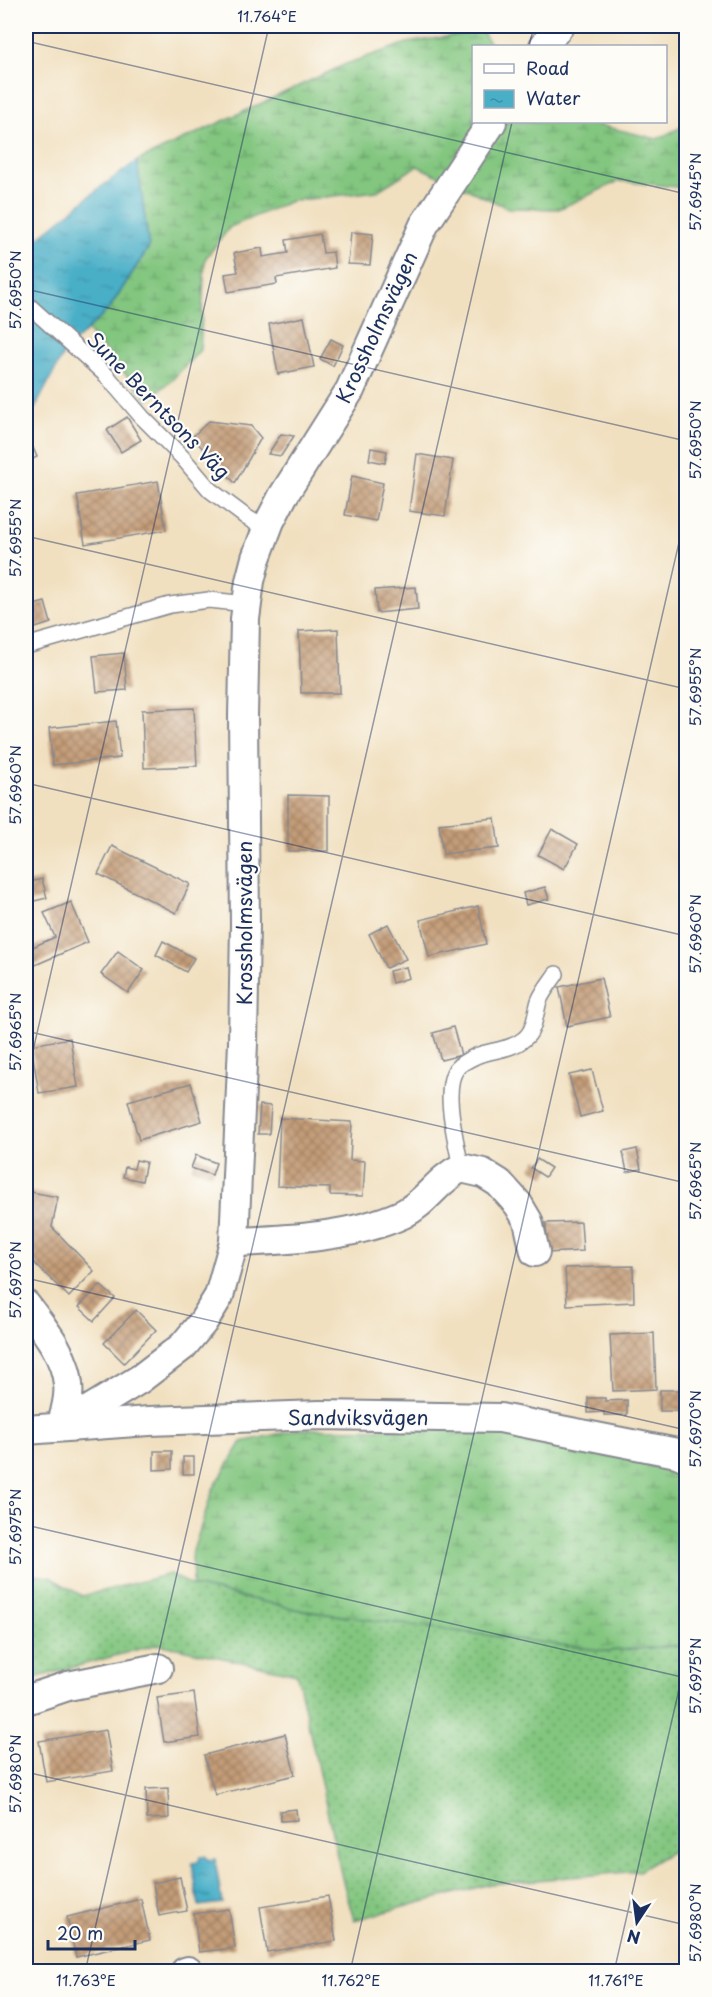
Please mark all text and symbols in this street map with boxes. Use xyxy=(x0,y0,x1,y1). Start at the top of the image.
text: 11.764°E xyxy=(237,4,297,27)
legend xyxy=(472,45,667,123)
text: Road xyxy=(526,54,570,81)
text: Water xyxy=(526,84,581,111)
text: 57.6945°N xyxy=(683,153,706,231)
street label: Krossholmsvägen xyxy=(328,246,424,408)
text: 57.6950°N xyxy=(3,250,26,330)
street label: Sune Berntsons Väg xyxy=(80,324,238,486)
text: 57.6950°N xyxy=(683,400,706,480)
text: 57.6955°N xyxy=(3,499,26,577)
text: 57.6955°N xyxy=(683,648,706,726)
text: 57.6960°N xyxy=(3,745,26,825)
street label: Krossholmsvägen xyxy=(229,841,259,1005)
text: 57.6960°N xyxy=(683,894,706,974)
text: 57.6965°N xyxy=(3,992,26,1072)
text: 57.6965°N xyxy=(683,1141,706,1221)
text: 57.6970°N xyxy=(3,1241,26,1319)
text: 57.6970°N xyxy=(683,1390,706,1468)
street label: Sandviksvägen xyxy=(287,1402,429,1432)
text: 57.6975°N xyxy=(3,1489,26,1565)
text: 57.6975°N xyxy=(683,1638,706,1714)
text: 57.6980°N xyxy=(3,1734,26,1814)
text: 57.6980°N xyxy=(683,1883,706,1963)
north arrow xyxy=(607,1892,667,1952)
scale bar xyxy=(48,1913,135,1951)
text: 20 m xyxy=(57,1919,103,1946)
text: N xyxy=(625,1924,642,1951)
text: 11.763°E xyxy=(56,1968,116,1991)
text: 11.762°E xyxy=(322,1968,380,1991)
text: 11.761°E xyxy=(588,1968,644,1991)

